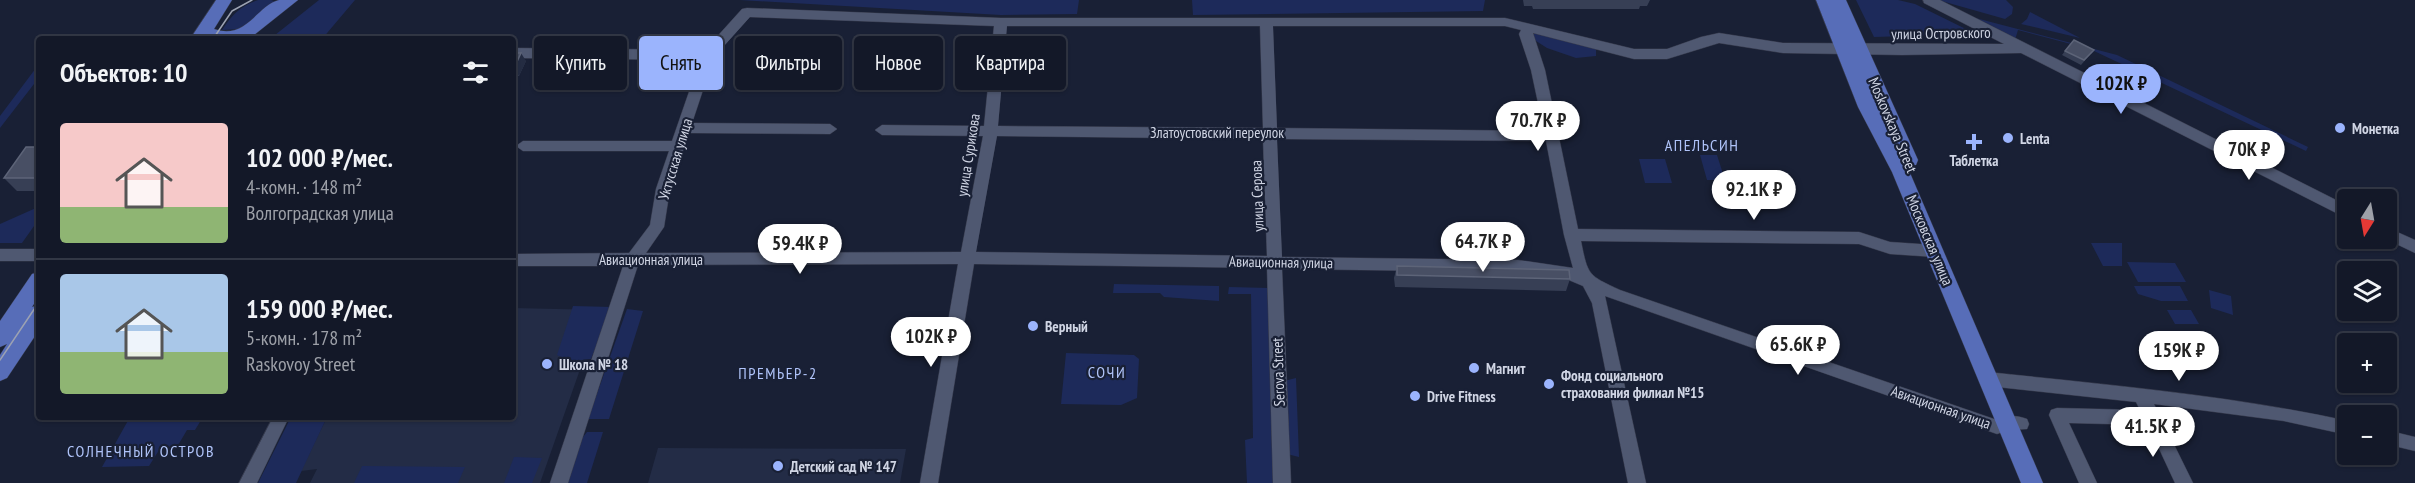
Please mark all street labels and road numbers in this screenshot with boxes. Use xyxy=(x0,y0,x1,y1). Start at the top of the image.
street label: улица Островского xyxy=(1891,23,1991,43)
street label: Moskovskaya Street xyxy=(1864,74,1922,176)
street label: улица Сурикова xyxy=(952,112,984,198)
street label: Уктусская улица xyxy=(654,116,696,202)
street label: Златоустовский переулок xyxy=(1150,123,1284,142)
street label: улица Серова xyxy=(1246,160,1268,232)
street label: Московская улица xyxy=(1902,192,1958,288)
street label: Авиационная улица xyxy=(599,250,703,269)
street label: Авиационная улица xyxy=(1229,252,1333,272)
street label: Serova Street xyxy=(1267,337,1289,407)
street label: Авиационная улица xyxy=(1889,381,1993,433)

